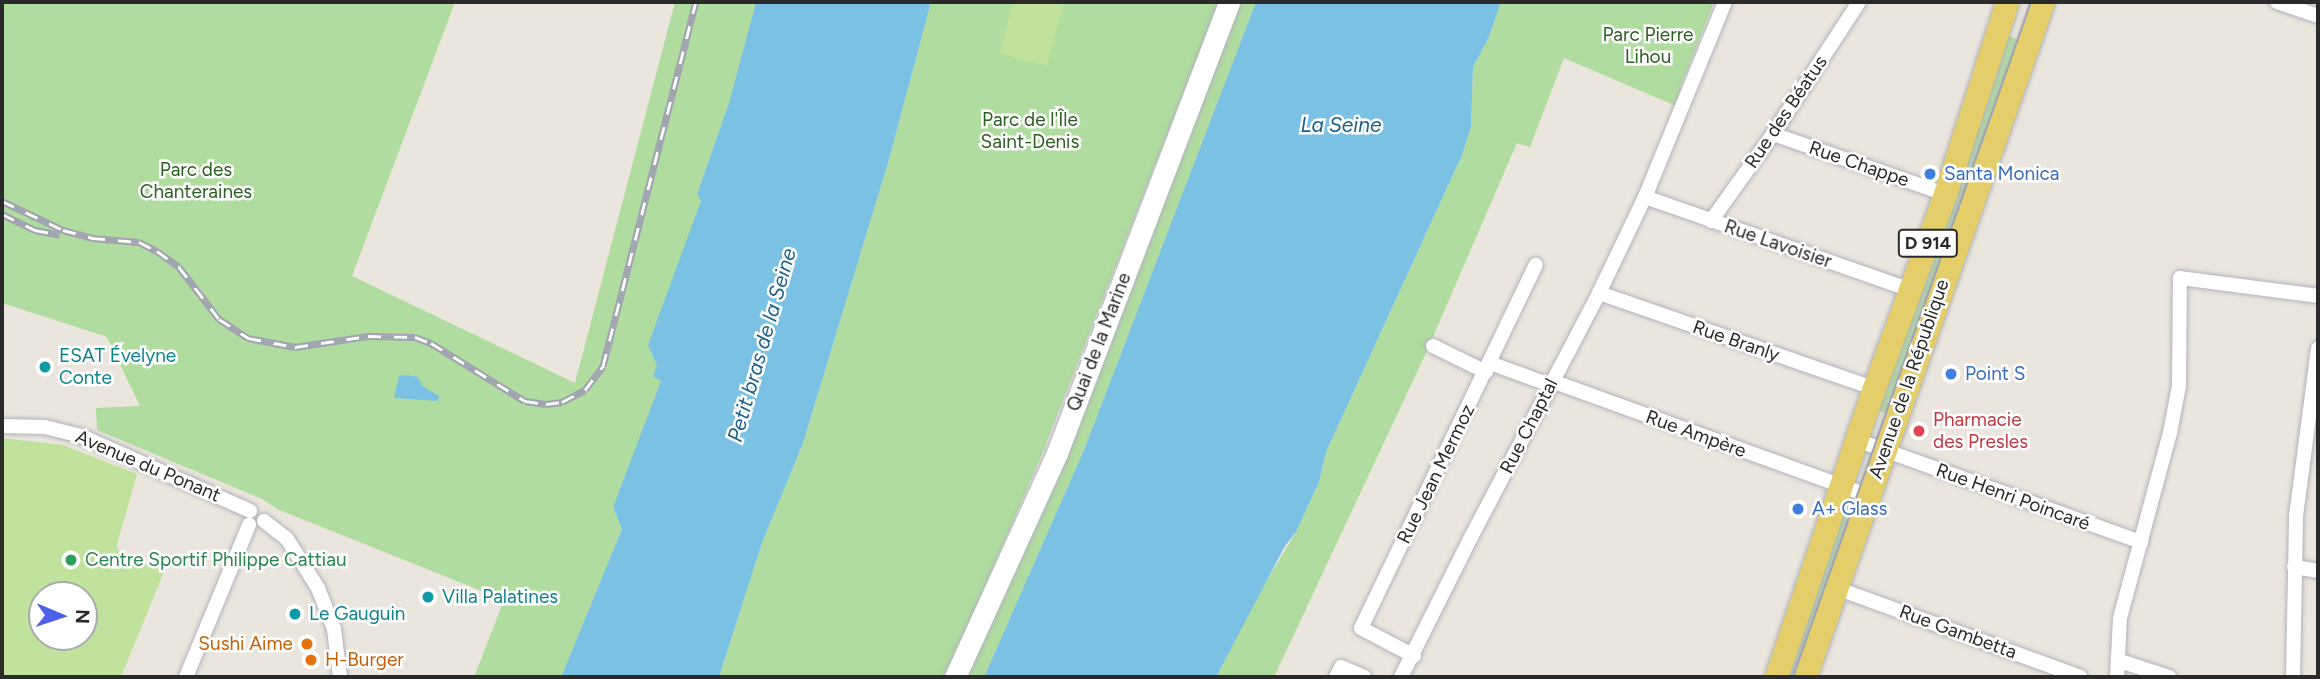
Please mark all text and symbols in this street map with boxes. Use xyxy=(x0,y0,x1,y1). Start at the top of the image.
park label: Parc Pierre Lihou xyxy=(1603,24,1693,68)
street label: Rue des Béatus xyxy=(1740,51,1832,173)
park label: Parc de l'Île Saint-Denis xyxy=(981,109,1079,153)
water label: La Seine xyxy=(1301,112,1381,138)
street label: Rue Chappe xyxy=(1806,136,1912,192)
park label: Parc des Chanteraines xyxy=(140,159,252,203)
place label: Santa Monica xyxy=(1944,163,2060,185)
marker: Santa Monica xyxy=(1922,166,1938,182)
street label: Rue Lavoisier xyxy=(1721,215,1835,273)
road number: D 914 xyxy=(1896,229,1960,258)
water label: Petit bras de la Seine xyxy=(722,245,802,445)
street label: Quai de la Marine xyxy=(1062,270,1136,414)
street label: Avenue de la République xyxy=(1864,276,1954,482)
street label: Rue Branly xyxy=(1690,316,1782,366)
place label: ESAT Évelyne Conte xyxy=(59,345,176,389)
marker: ESAT Évelyne Conte xyxy=(37,359,53,375)
place label: Point S xyxy=(1965,363,2025,385)
marker: Point S xyxy=(1943,366,1959,382)
street label: Rue Chaptal xyxy=(1495,375,1563,477)
street label: Rue Jean Mermoz xyxy=(1392,401,1480,547)
street label: Rue Ampère xyxy=(1643,405,1749,463)
place label: Pharmacie des Presles xyxy=(1933,409,2028,453)
marker: Pharmacie des Presles xyxy=(1911,423,1927,439)
street label: Avenue du Ponant xyxy=(72,425,224,507)
street label: Rue Henri Poincaré xyxy=(1933,459,2093,535)
place label: A+ Glass xyxy=(1812,498,1887,520)
marker: A+ Glass xyxy=(1790,501,1806,517)
place label: Centre Sportif Philippe Cattiau xyxy=(85,549,347,571)
marker: Centre Sportif Philippe Cattiau xyxy=(63,552,79,568)
north arrow xyxy=(28,581,98,651)
place label: Villa Palatines xyxy=(442,586,558,608)
marker: Villa Palatines xyxy=(420,589,436,605)
street label: Rue Gambetta xyxy=(1896,600,2020,664)
place label: Le Gauguin xyxy=(309,603,405,625)
marker: Le Gauguin xyxy=(287,606,303,622)
text: N xyxy=(71,609,94,624)
place label: Sushi Aime xyxy=(198,633,293,655)
marker: Sushi Aime xyxy=(299,636,315,652)
place label: H-Burger xyxy=(325,649,404,671)
marker: H-Burger xyxy=(303,652,319,668)

